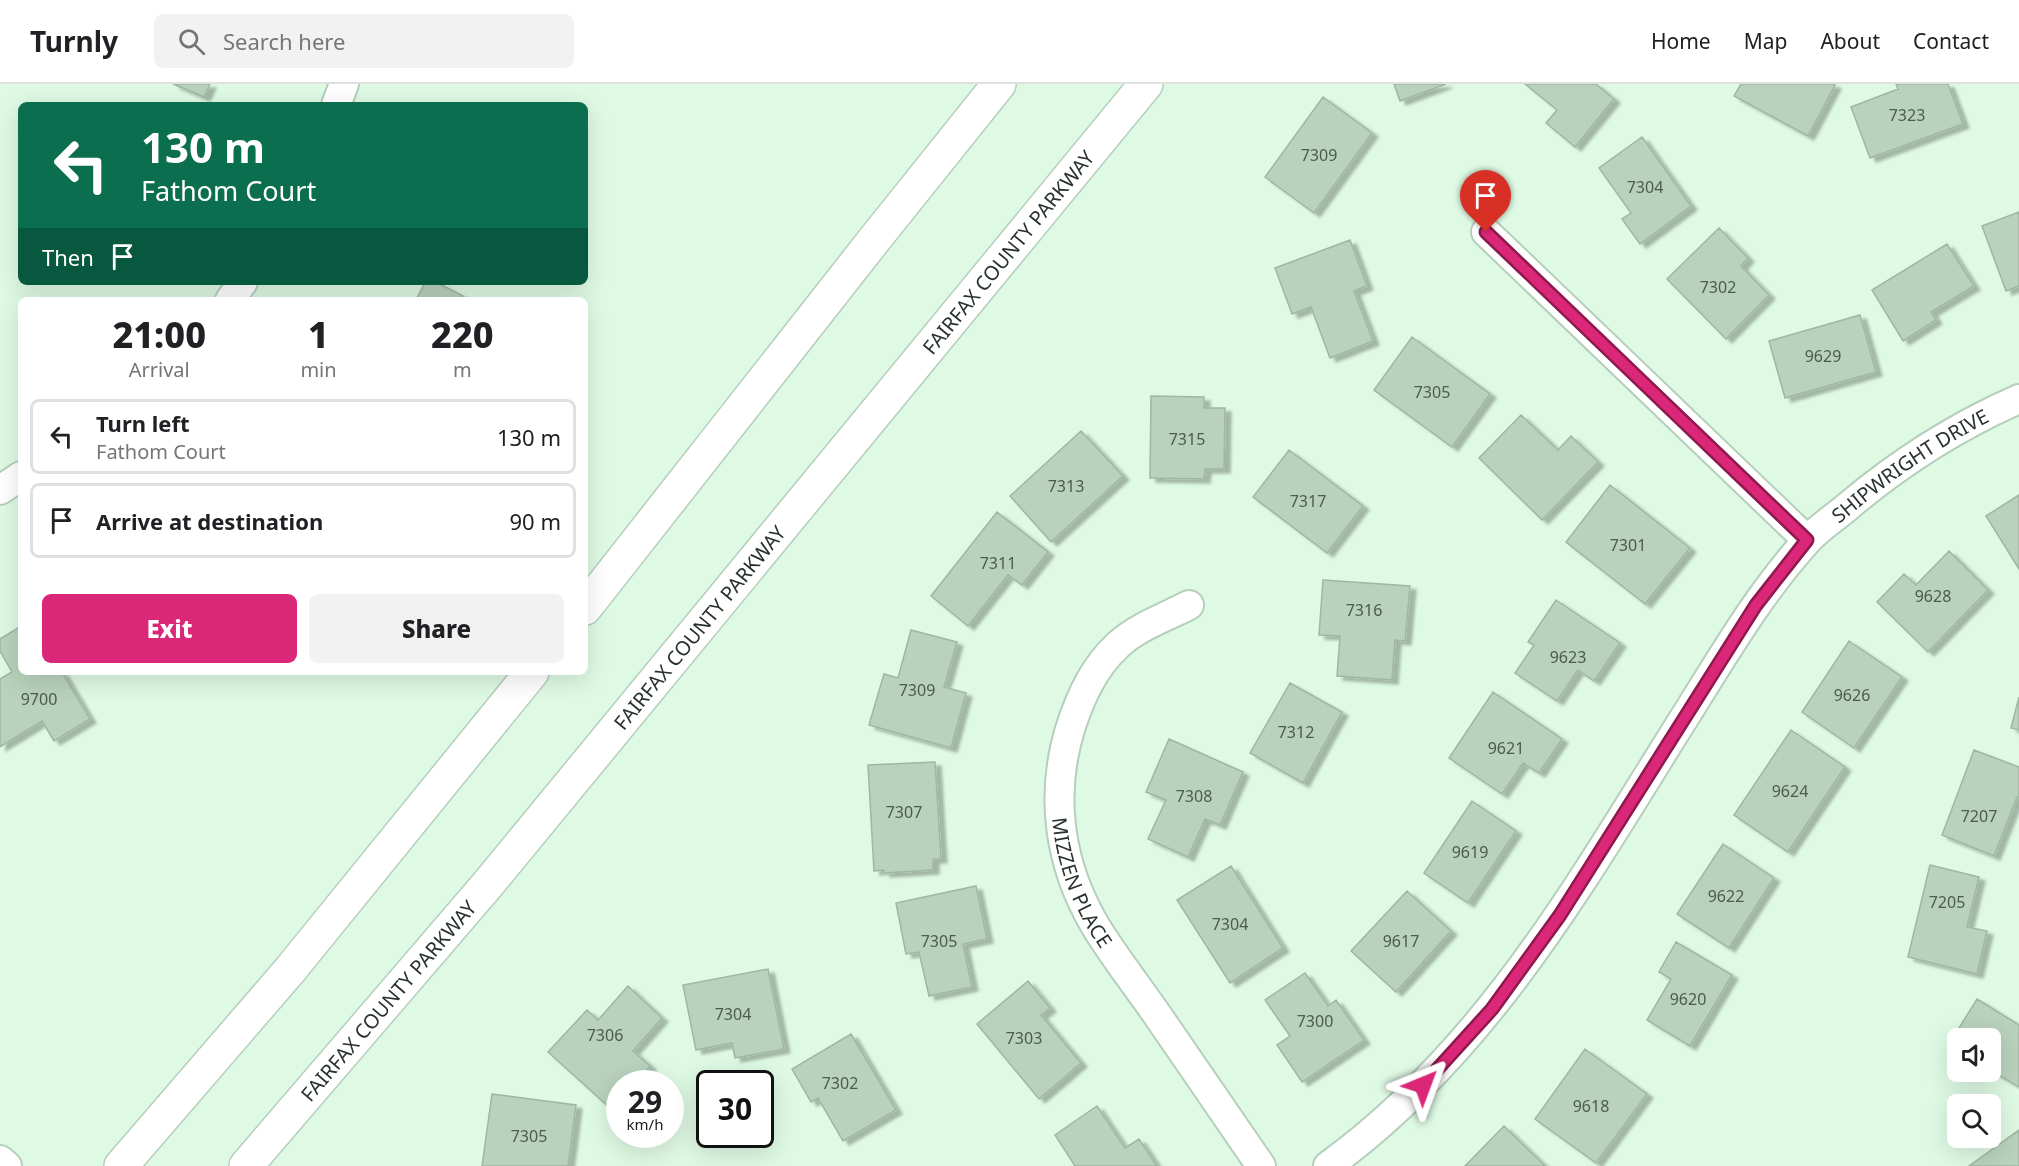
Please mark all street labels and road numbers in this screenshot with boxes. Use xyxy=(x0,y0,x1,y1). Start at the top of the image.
street label: FAIRFAX COUNTY PARKWAY xyxy=(916,144,1100,360)
street label: SHIPWRIGHT DRIVE xyxy=(1825,402,1993,528)
street label: FAIRFAX COUNTY PARKWAY xyxy=(607,519,791,735)
street label: MIZZEN PLACE xyxy=(1047,816,1119,953)
street label: FAIRFAX COUNTY PARKWAY xyxy=(294,894,482,1107)

